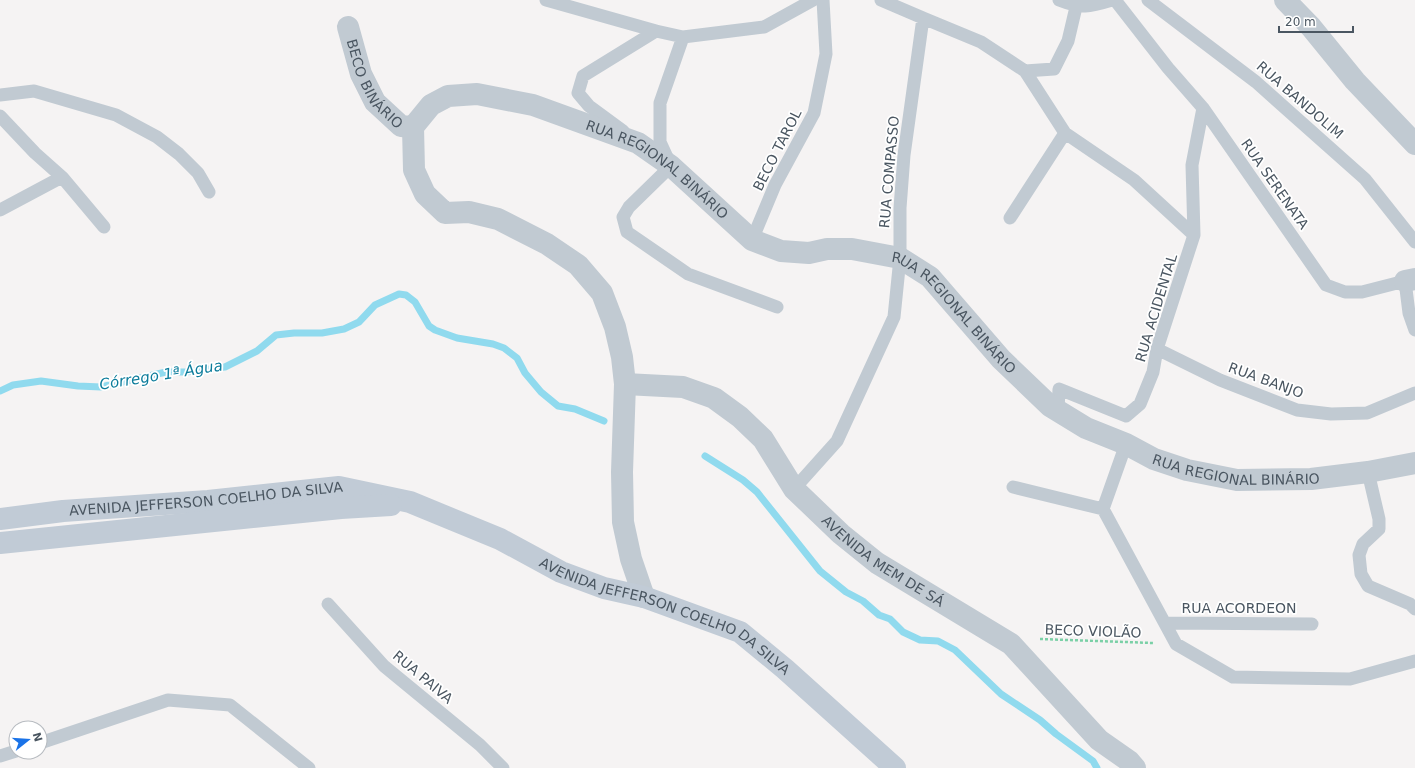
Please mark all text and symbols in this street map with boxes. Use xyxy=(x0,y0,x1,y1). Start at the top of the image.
scale bar xyxy=(1279,8,1353,34)
text: 20 m xyxy=(1285,15,1316,29)
street label: BECO BINÁRIO xyxy=(344,37,406,132)
street label: RUA BANDOLIM xyxy=(1253,58,1347,142)
street label: BECO TAROL xyxy=(750,106,804,193)
street label: RUA COMPASSO xyxy=(876,115,902,229)
street label: RUA REGIONAL BINÁRIO xyxy=(584,117,731,222)
street label: RUA SERENATA xyxy=(1238,136,1312,232)
street label: RUA REGIONAL BINÁRIO xyxy=(890,249,1019,377)
street label: RUA ACIDENTAL xyxy=(1132,252,1180,364)
water label: Córrego 1ª Água xyxy=(98,355,224,394)
street label: RUA BANJO xyxy=(1226,359,1306,401)
street label: RUA REGIONAL BINÁRIO xyxy=(1150,451,1321,488)
street label: AVENIDA JEFFERSON COELHO DA SILVA xyxy=(69,479,344,519)
street label: AVENIDA MEM DE SÁ xyxy=(819,512,948,610)
street label: AVENIDA JEFFERSON COELHO DA SILVA xyxy=(537,554,794,678)
street label: RUA ACORDEON xyxy=(1182,600,1296,616)
street label: BECO VIOLÃO xyxy=(1044,621,1142,641)
street label: RUA PAIVA xyxy=(390,647,457,707)
north arrow xyxy=(8,720,48,760)
text: N xyxy=(30,731,45,744)

